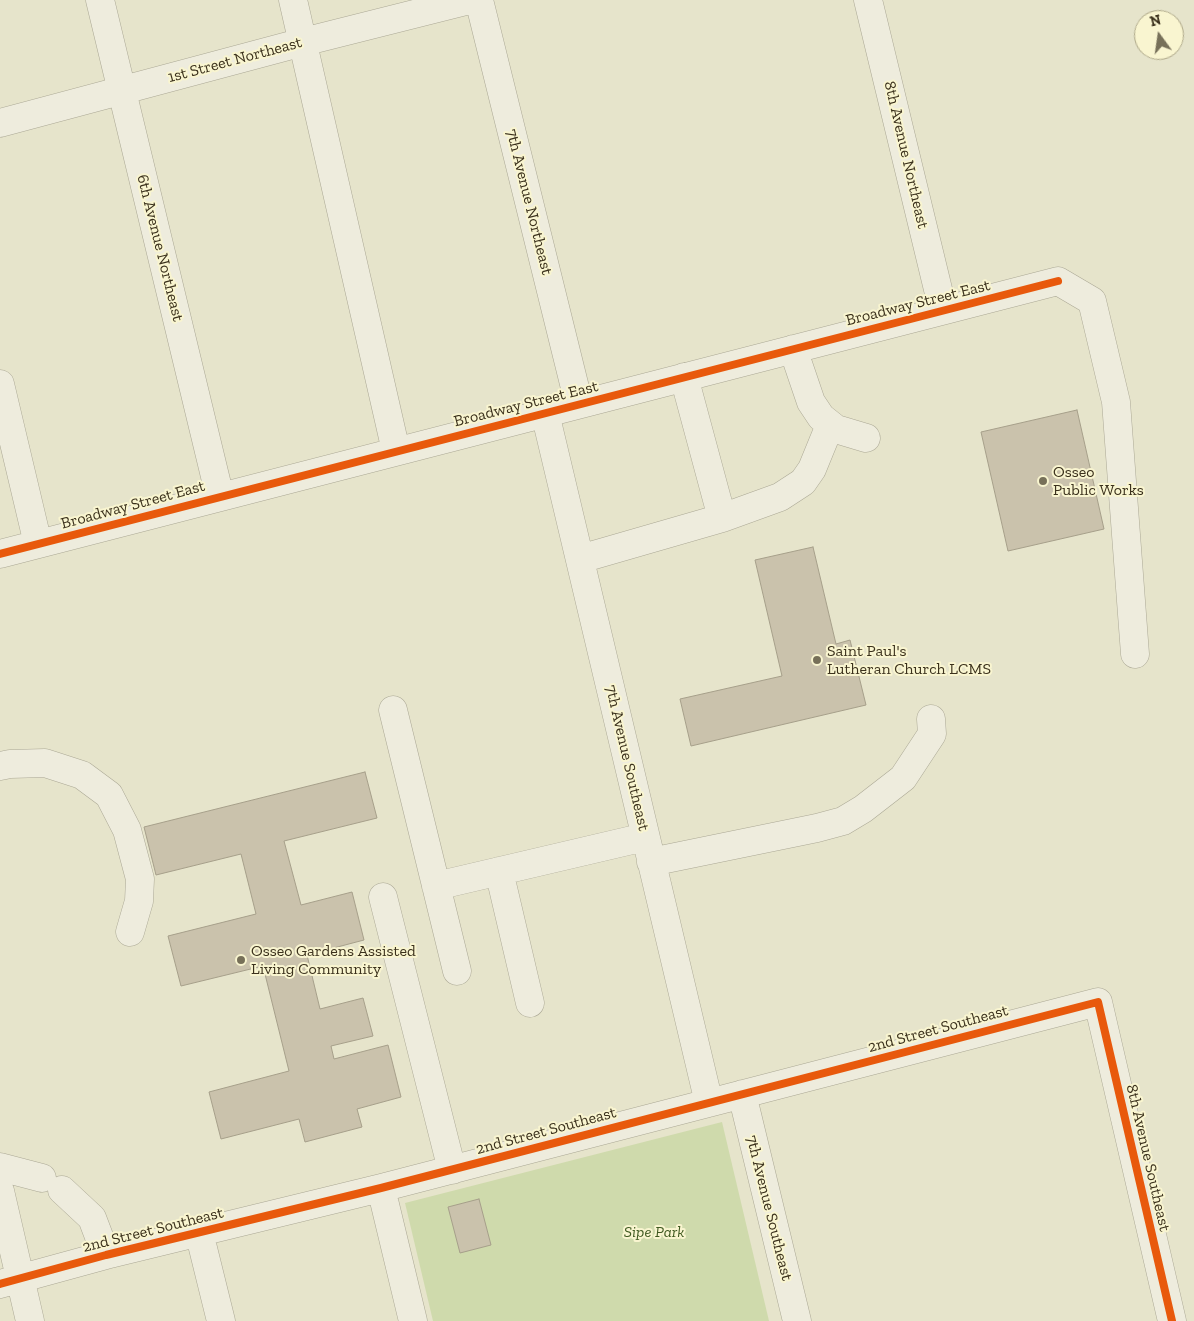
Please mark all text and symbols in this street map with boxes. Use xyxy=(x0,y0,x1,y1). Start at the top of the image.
north arrow xyxy=(1134,10,1184,60)
text: N xyxy=(1148,11,1163,30)
street label: 1st Street Northeast xyxy=(166,33,304,87)
street label: 8th Avenue Northeast xyxy=(880,79,932,231)
street label: 7th Avenue Northeast xyxy=(502,127,556,277)
street label: 6th Avenue Northeast xyxy=(132,173,188,323)
street label: Broadway Street East xyxy=(844,276,992,330)
street label: Broadway Street East xyxy=(452,377,600,431)
place label: Osseo Public Works xyxy=(1053,462,1144,500)
marker: Osseo Public Works xyxy=(1037,475,1049,487)
street label: Broadway Street East xyxy=(59,477,207,533)
place label: Saint Paul's Lutheran Church LCMS xyxy=(827,641,991,679)
marker: Saint Paul's Lutheran Church LCMS xyxy=(811,654,823,666)
street label: 7th Avenue Southeast xyxy=(601,683,653,833)
place label: Osseo Gardens Assisted Living Community xyxy=(251,941,416,979)
marker: Osseo Gardens Assisted Living Community xyxy=(235,954,247,966)
street label: 2nd Street Southeast xyxy=(866,1001,1010,1057)
street label: 8th Avenue Southeast xyxy=(1122,1083,1174,1233)
street label: 2nd Street Southeast xyxy=(474,1103,618,1159)
street label: 7th Avenue Southeast xyxy=(742,1133,796,1283)
street label: 2nd Street Southeast xyxy=(81,1203,225,1257)
park label: Sipe Park xyxy=(624,1222,684,1242)

